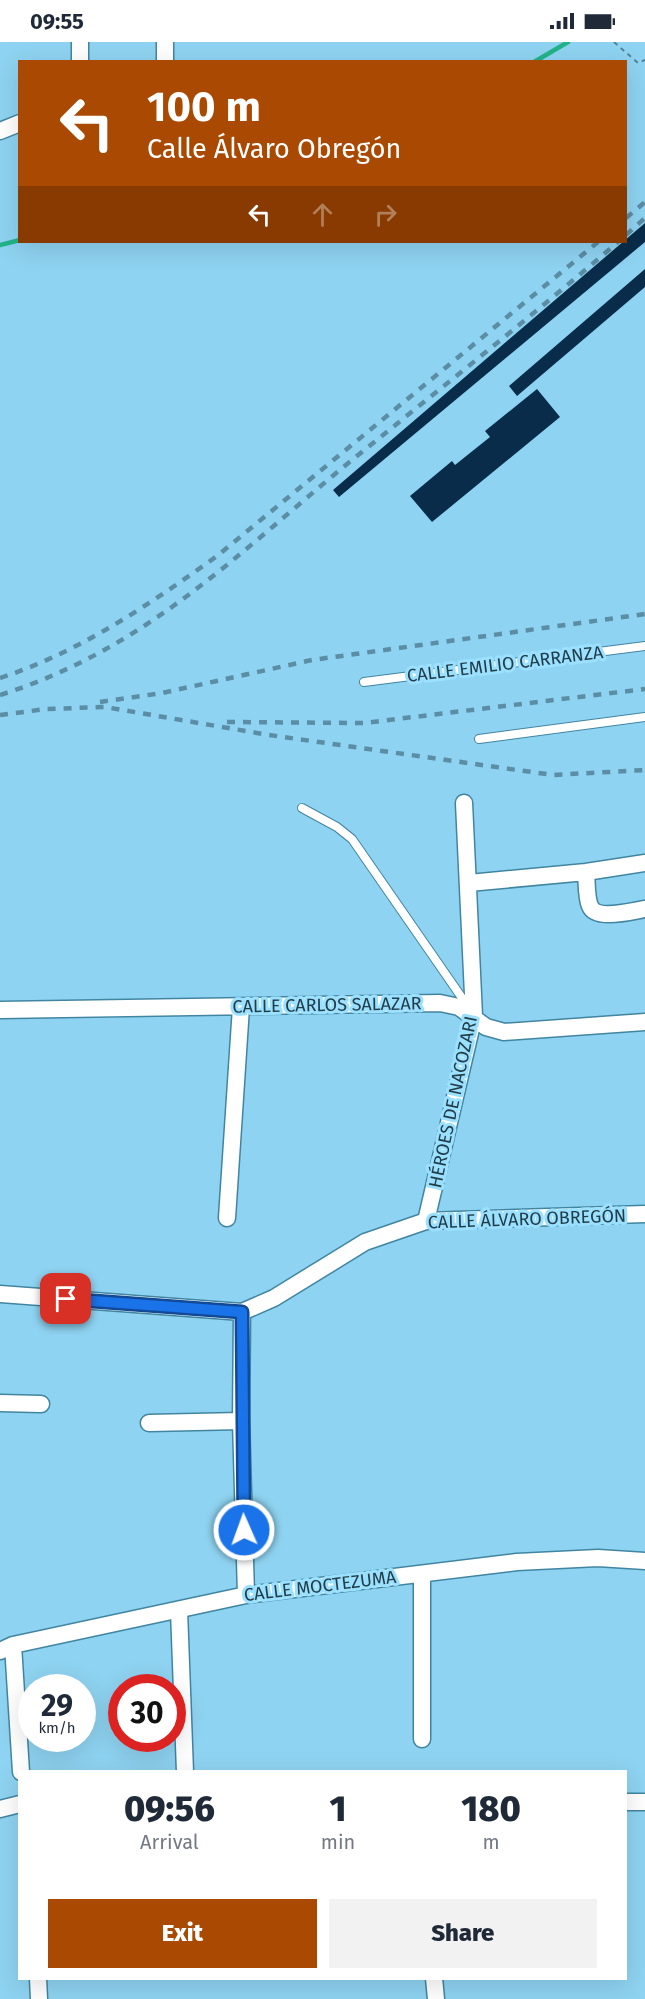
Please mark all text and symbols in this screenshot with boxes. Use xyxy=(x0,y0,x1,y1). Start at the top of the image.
text: 09:55 xyxy=(30,8,84,35)
text: 100 m xyxy=(147,82,261,132)
icon: left xyxy=(48,84,126,162)
text: Calle Álvaro Obregón xyxy=(147,133,401,165)
icon: left xyxy=(243,198,276,231)
icon: ahead xyxy=(306,198,339,231)
icon: right xyxy=(369,198,402,231)
street label: CALLE EMILIO CARRANZA xyxy=(406,641,605,687)
street label: CALLE CARLOS SALAZAR xyxy=(232,992,422,1018)
street label: HÉROES DE NACOZARI xyxy=(423,1014,482,1190)
street label: CALLE ÁLVARO OBREGÓN xyxy=(427,1204,627,1233)
pin xyxy=(40,1273,91,1324)
icon: arrive xyxy=(49,1282,82,1315)
position arrow xyxy=(212,1498,276,1562)
street label: CALLE MOCTEZUMA xyxy=(243,1566,398,1606)
speed limit sign: 30 xyxy=(108,1674,186,1752)
text: 29 xyxy=(41,1688,73,1724)
text: km/h xyxy=(38,1719,76,1737)
text: 09:56 xyxy=(124,1787,215,1831)
text: 1 xyxy=(330,1787,347,1831)
text: 180 xyxy=(461,1787,521,1831)
text: Arrival xyxy=(140,1830,199,1854)
text: min xyxy=(321,1830,355,1854)
text: m xyxy=(483,1830,500,1854)
button: Exit xyxy=(48,1899,317,1968)
button: Share xyxy=(329,1899,597,1968)

